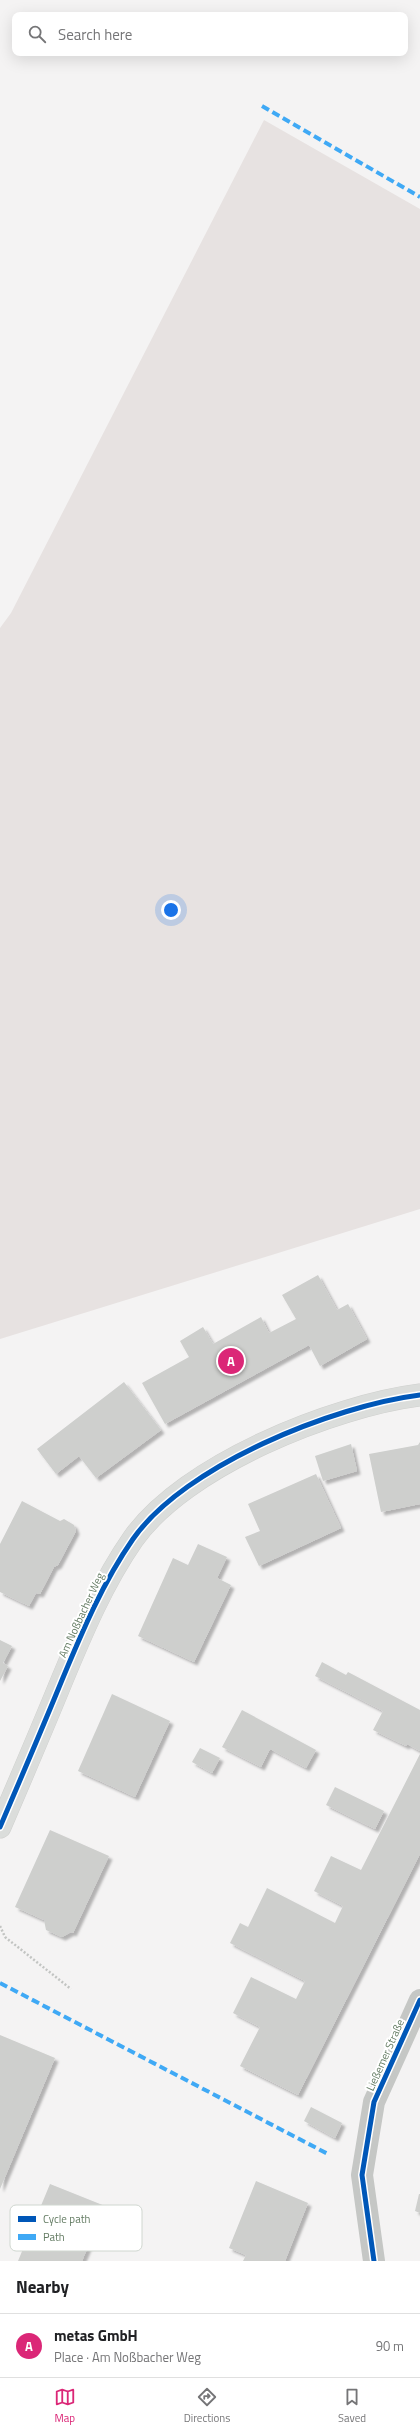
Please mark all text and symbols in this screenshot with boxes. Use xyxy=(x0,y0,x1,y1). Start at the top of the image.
search box xyxy=(12,12,408,56)
icon: search xyxy=(26,23,48,45)
text: Search here xyxy=(58,23,132,46)
your location xyxy=(161,900,181,920)
pin: A xyxy=(218,1346,244,1376)
street label: Am Noßbacher Weg xyxy=(54,1570,108,1660)
street label: Ließemer Straße xyxy=(362,2016,408,2093)
legend xyxy=(10,2205,142,2251)
text: Cycle path xyxy=(43,2211,91,2227)
text: Path xyxy=(43,2229,65,2245)
text: Nearby xyxy=(16,2274,69,2300)
text: metas GmbH xyxy=(54,2324,138,2347)
text: A xyxy=(25,2336,33,2356)
text: 90 m xyxy=(376,2336,404,2356)
text: Place · Am Noßbacher Weg xyxy=(54,2347,201,2367)
tab: Map xyxy=(54,2386,76,2426)
tab: Directions xyxy=(184,2386,230,2426)
tab: Saved xyxy=(338,2386,366,2426)

